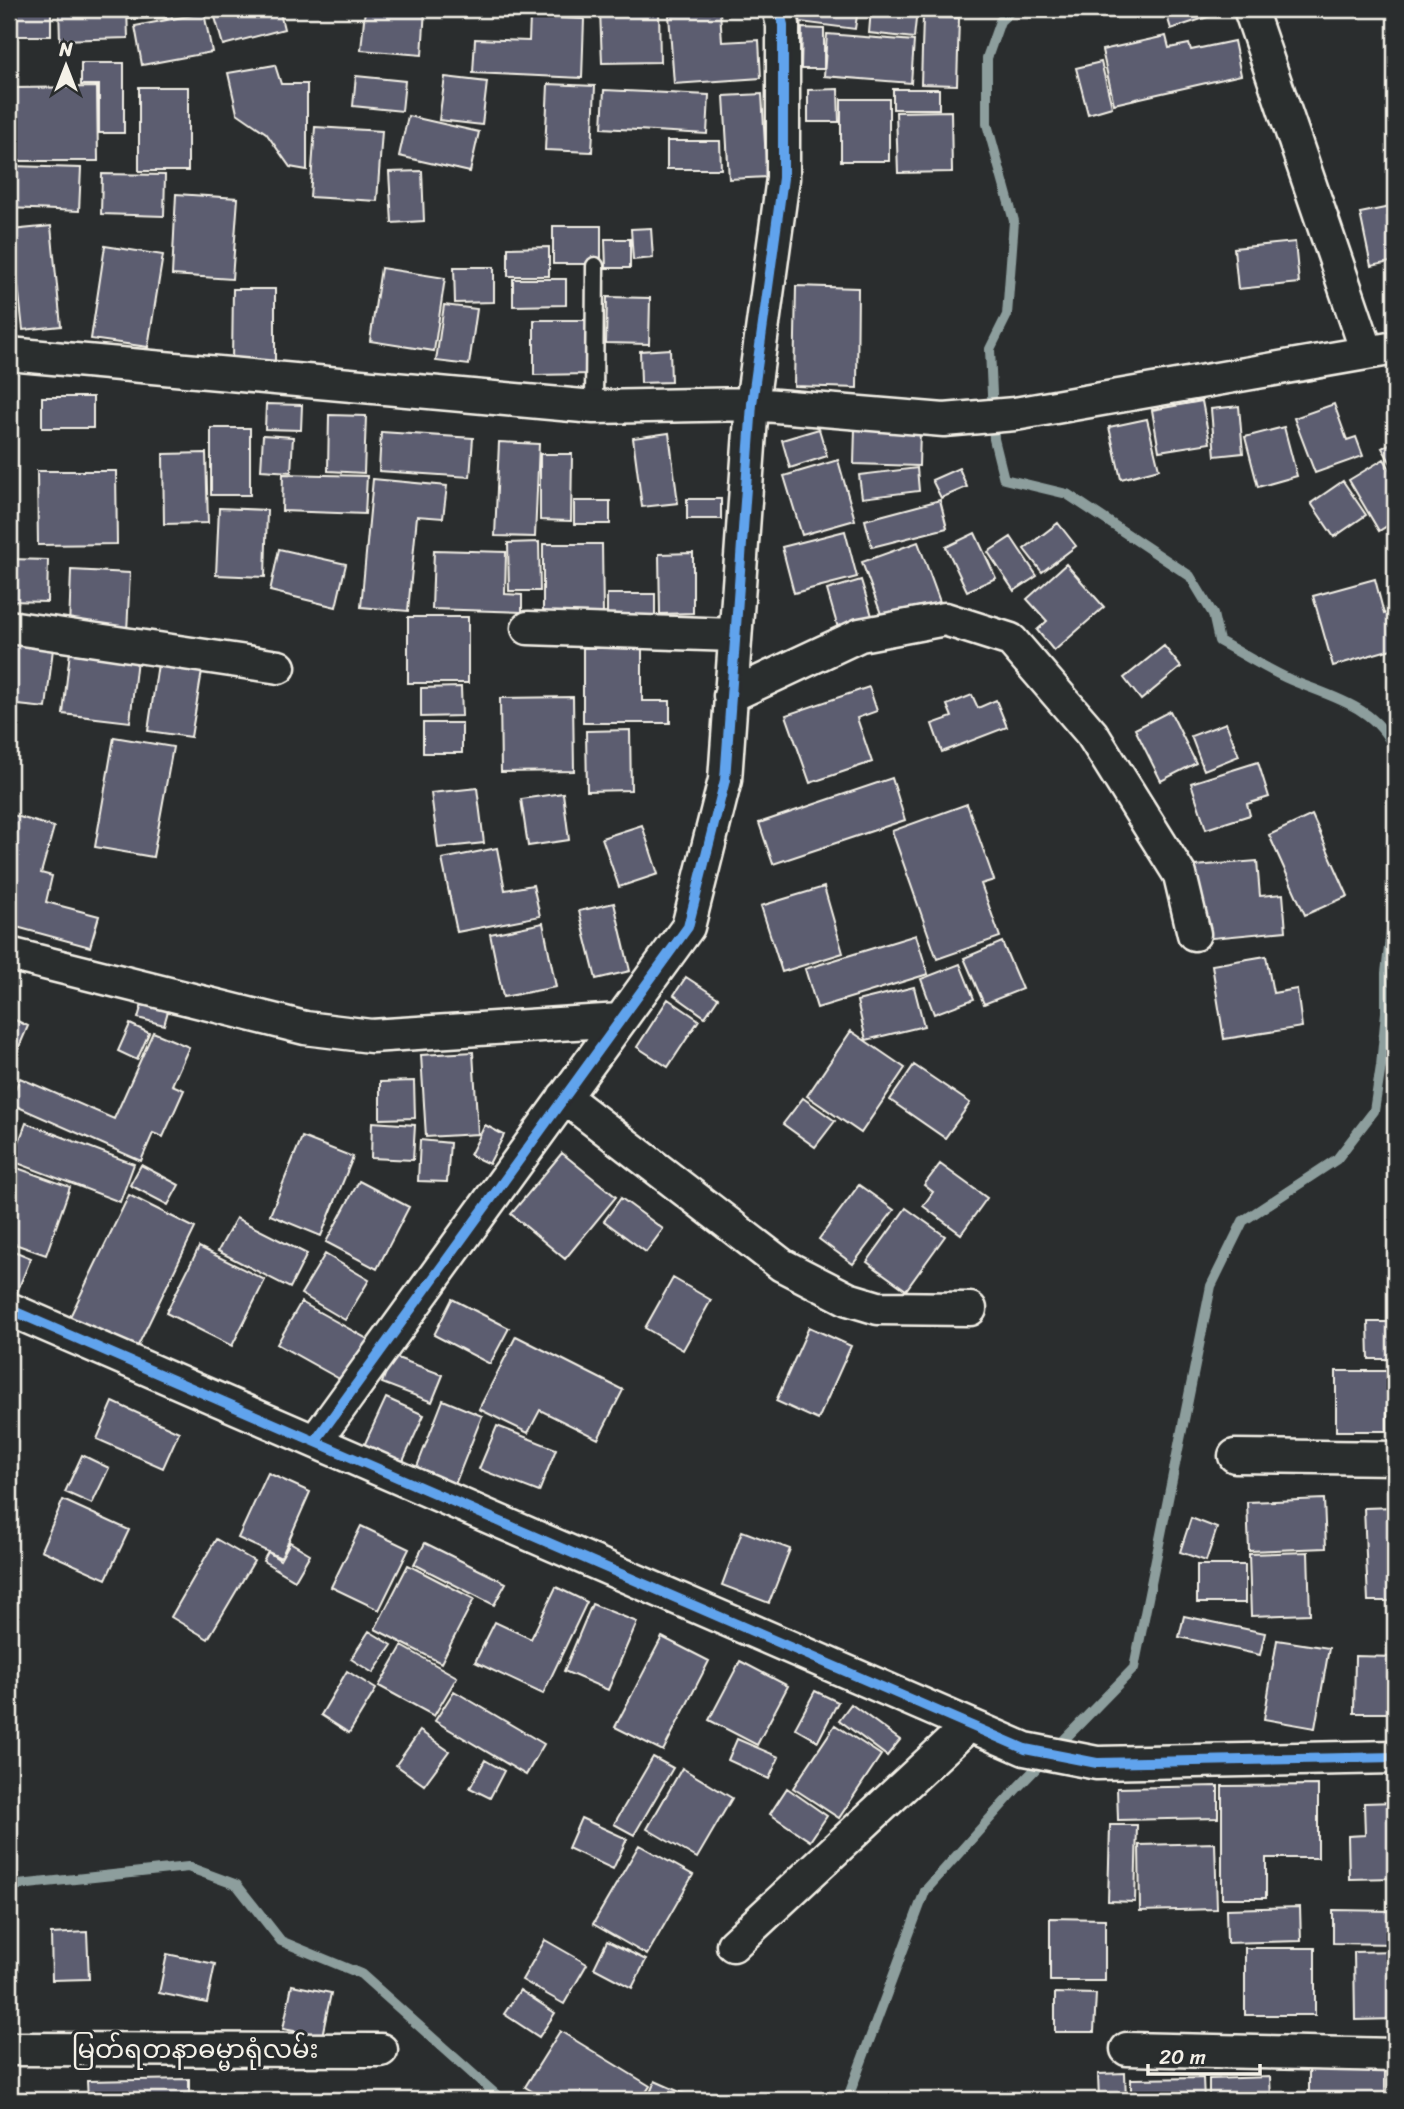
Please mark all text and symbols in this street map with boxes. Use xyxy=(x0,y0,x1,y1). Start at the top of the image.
north arrow xyxy=(32,32,102,102)
text: N xyxy=(58,33,73,66)
street label: မြတ်ရတနာဓမ္မာရုံလမ်း xyxy=(72,2026,318,2072)
scale bar xyxy=(1148,2032,1260,2076)
text: 20 m xyxy=(1159,2038,1206,2076)

